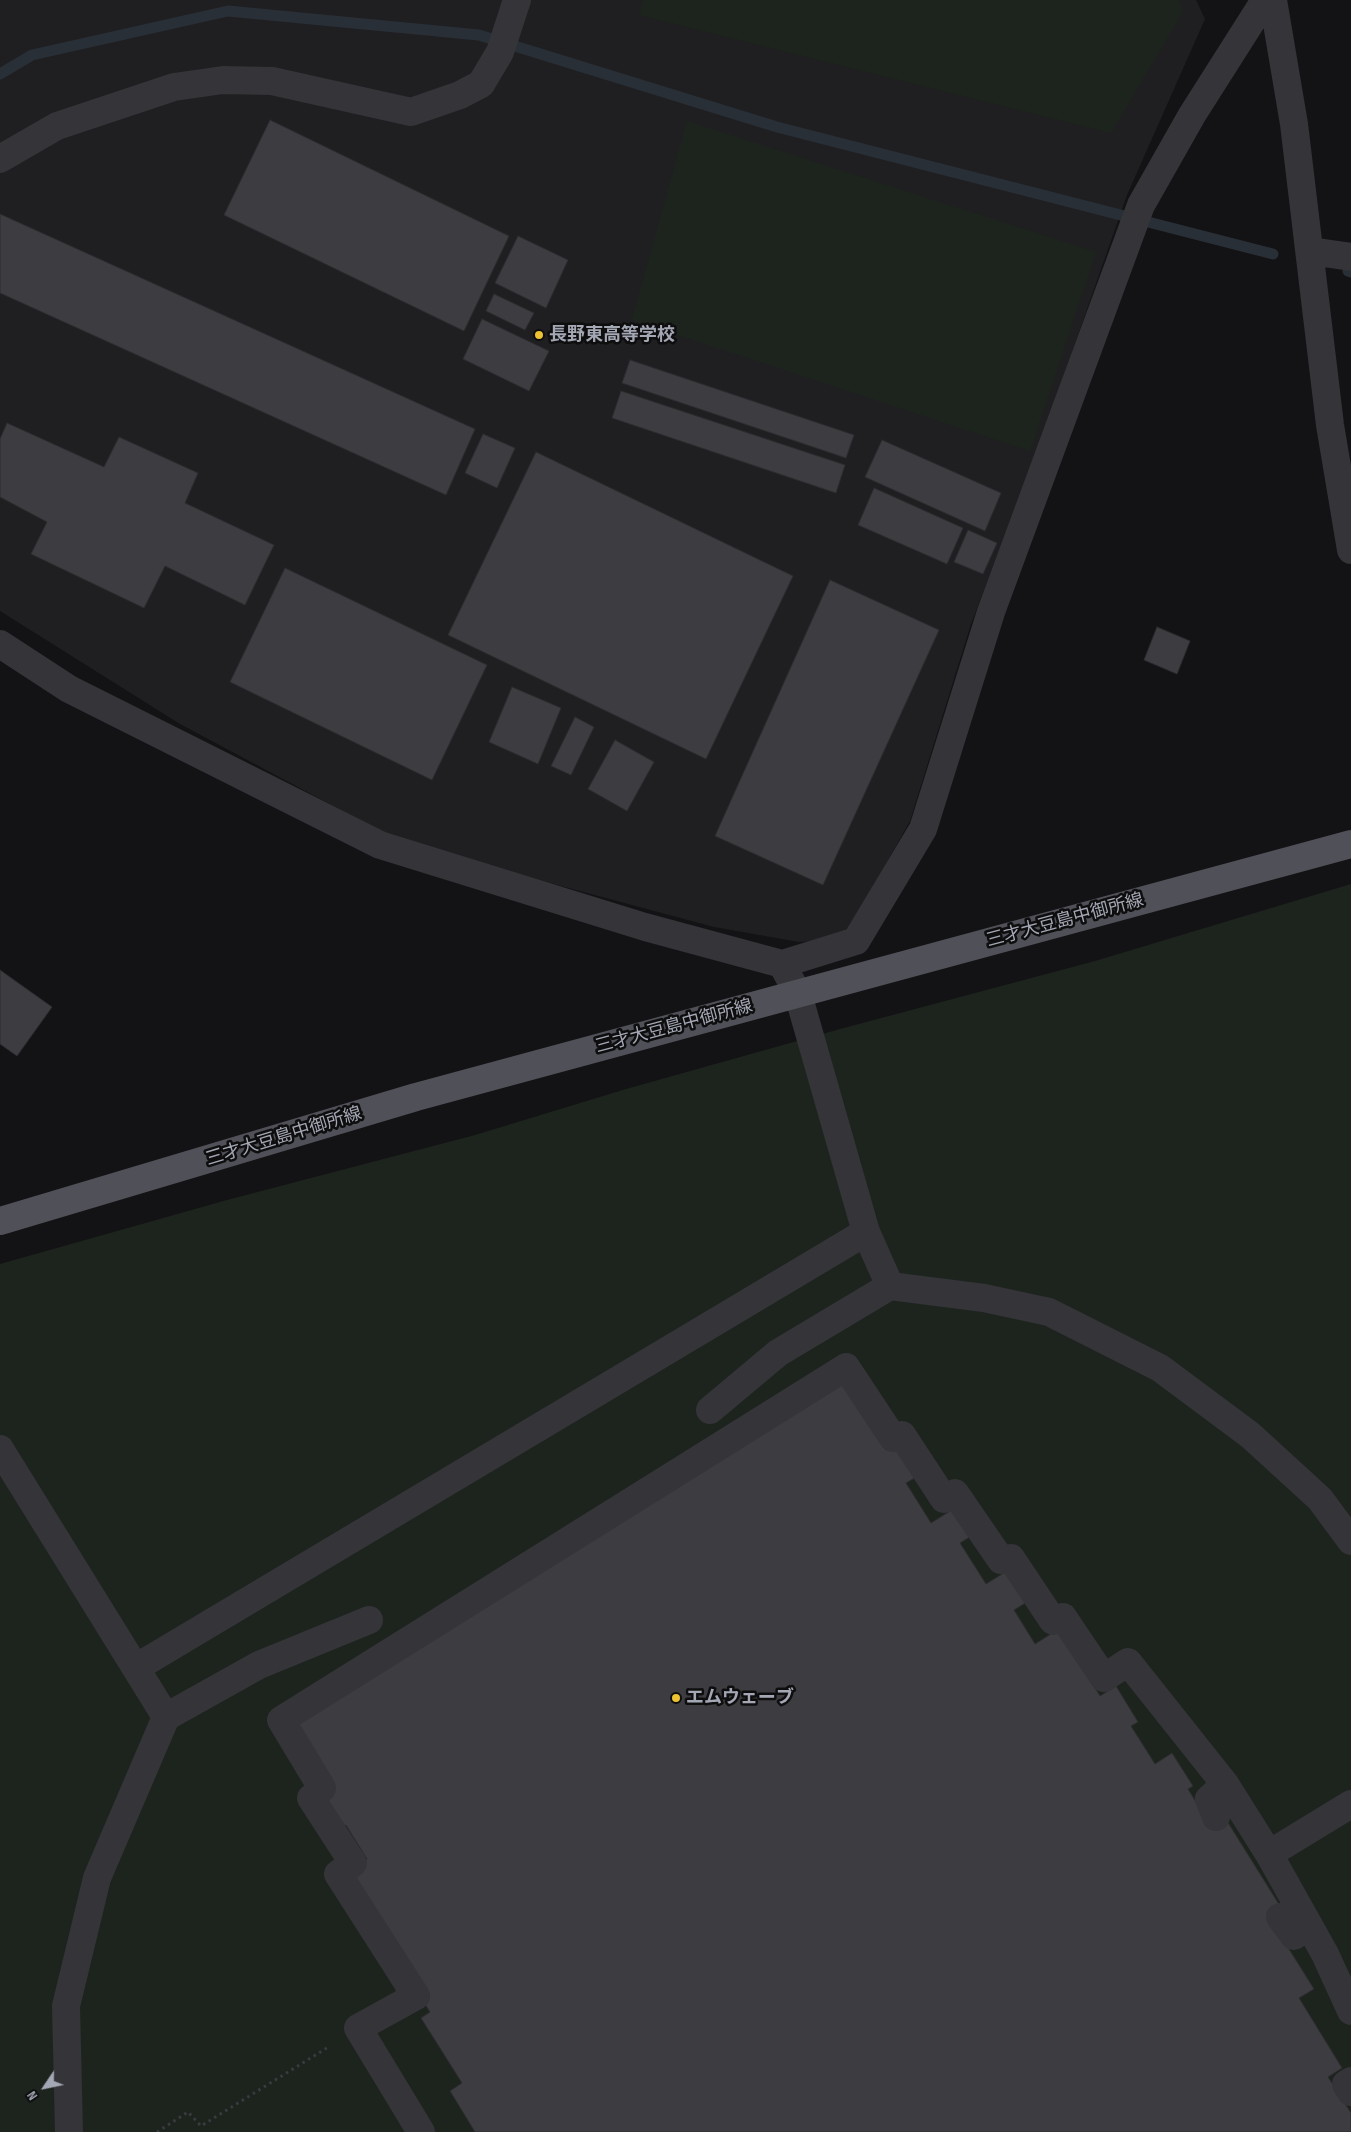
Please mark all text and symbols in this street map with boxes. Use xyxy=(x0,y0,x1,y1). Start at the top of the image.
place label: 長野東高等学校 xyxy=(549,324,675,346)
marker: 長野東高等学校 xyxy=(533,329,545,341)
street label: 三才大豆島中御所線 xyxy=(984,890,1146,952)
street label: 三才大豆島中御所線 xyxy=(593,996,755,1058)
street label: 三才大豆島中御所線 xyxy=(203,1103,365,1171)
place label: エムウェーブ xyxy=(686,1687,794,1709)
marker: エムウェーブ xyxy=(670,1692,682,1704)
north arrow xyxy=(20,2062,70,2112)
text: N xyxy=(23,2088,41,2104)

